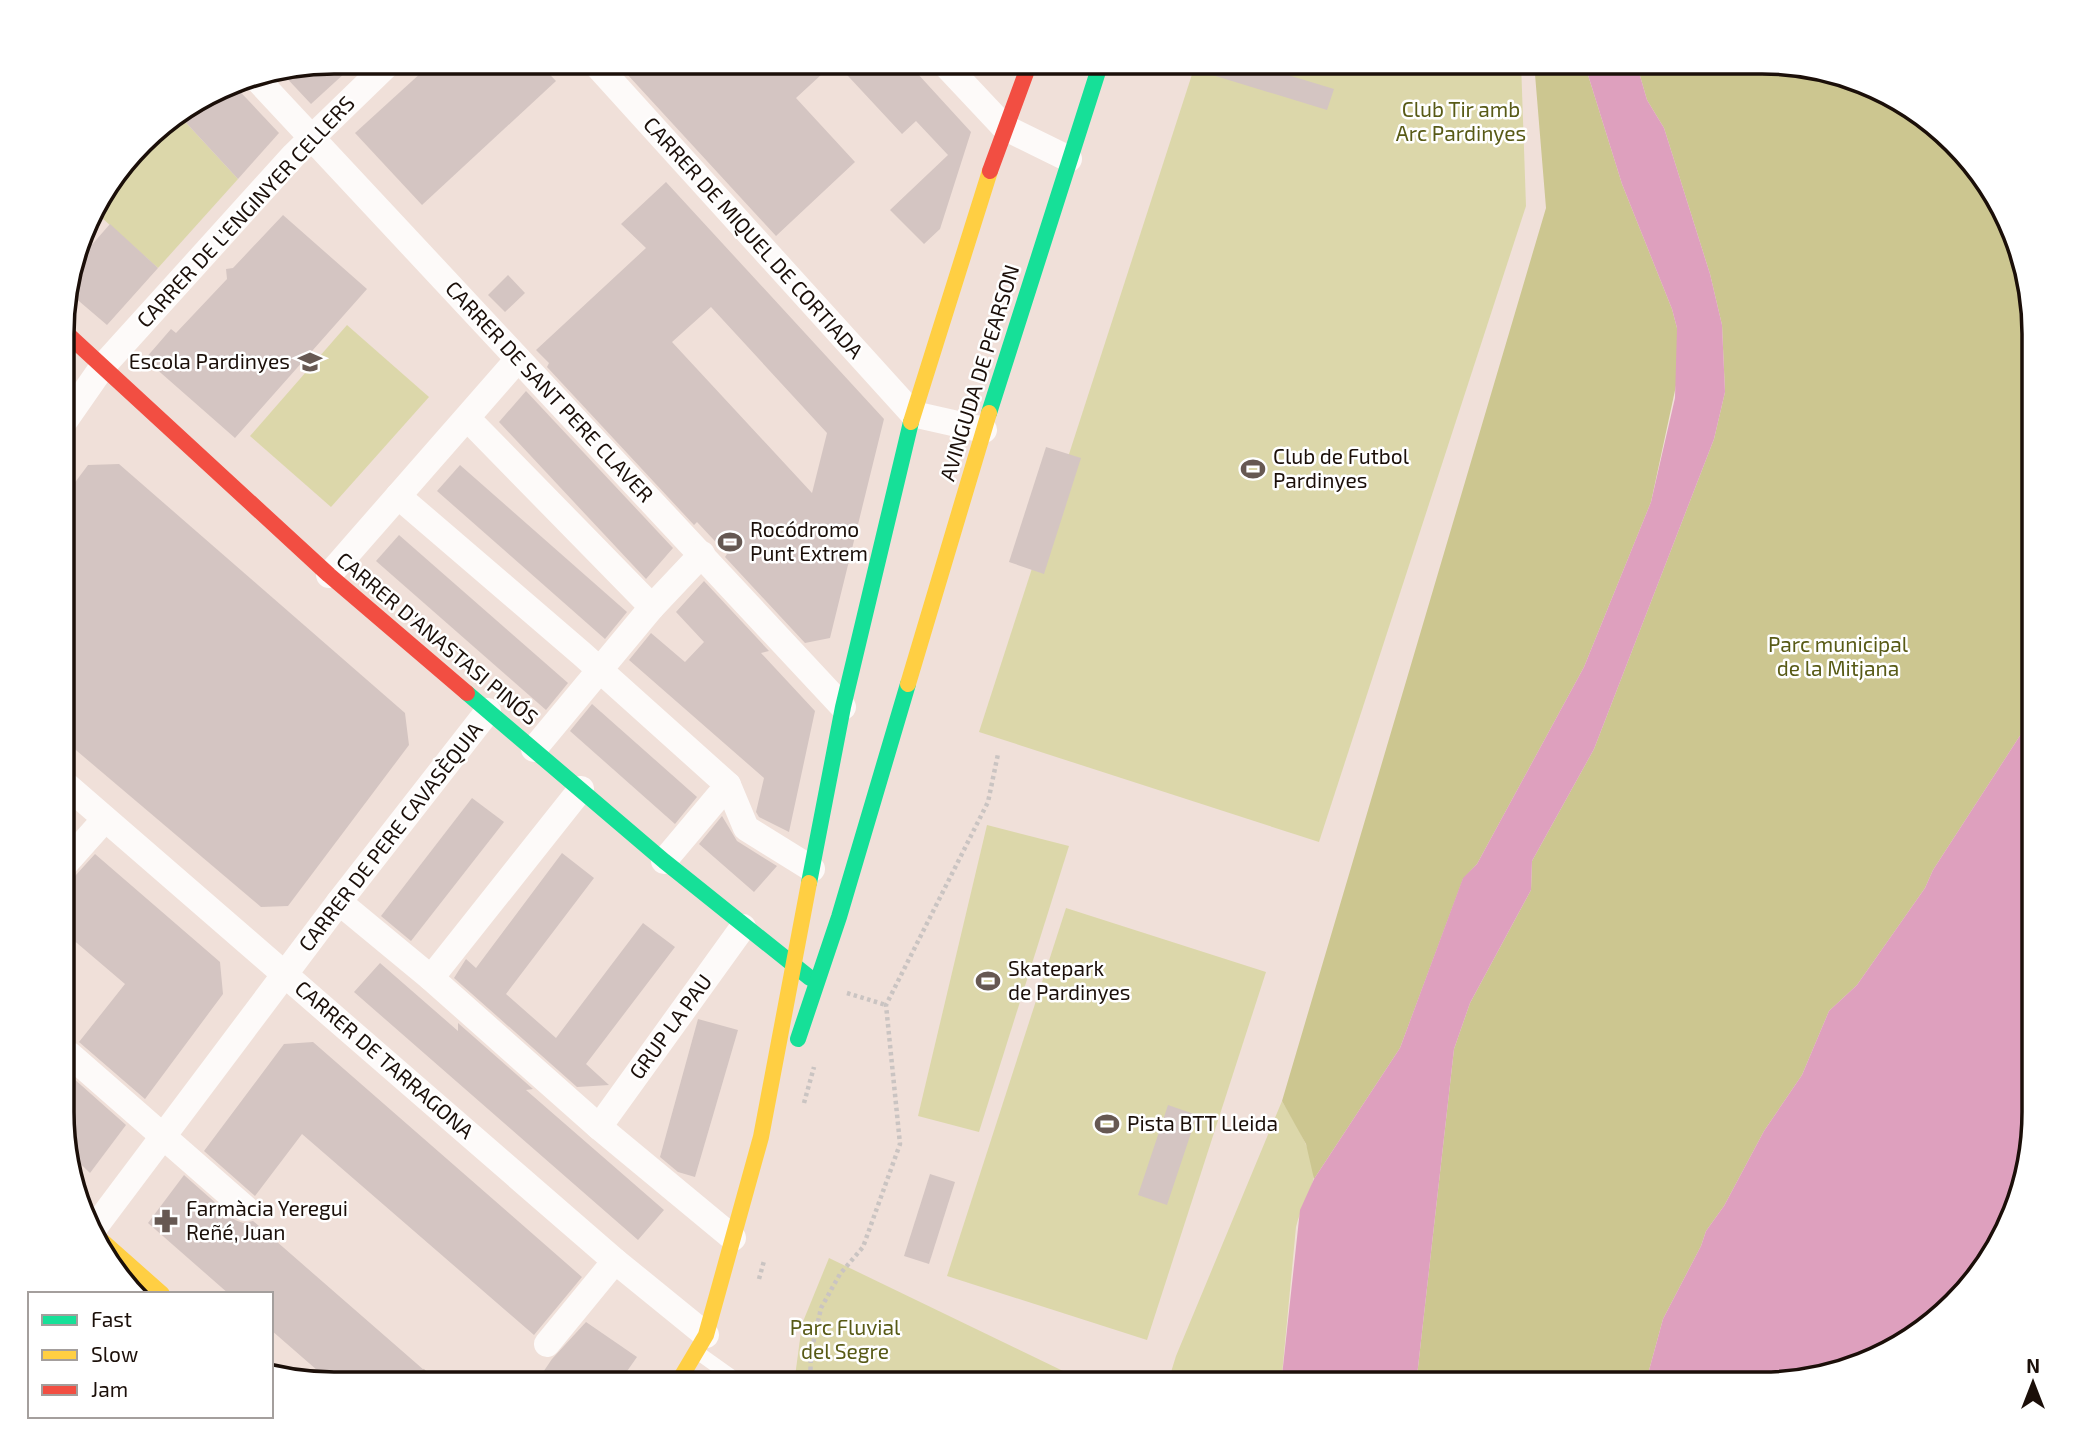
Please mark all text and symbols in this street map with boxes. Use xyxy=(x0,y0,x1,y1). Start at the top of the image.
street label: CARRER DE L'ENGINYER CELLERS xyxy=(131,90,359,332)
park label: Club Tir amb Arc Pardinyes xyxy=(1396,96,1526,145)
street label: CARRER DE MIQUEL DE CORTIADA xyxy=(638,111,869,363)
street label: AVINGUDA DE PEARSON xyxy=(934,261,1023,484)
street label: CARRER DE SANT PERE CLAVER xyxy=(441,275,659,507)
place label: Escola Pardinyes xyxy=(129,348,290,373)
school or university icon: Escola Pardinyes xyxy=(296,348,324,376)
place label: Club de Futbol Pardinyes xyxy=(1273,443,1410,492)
sports icon: Club de Futbol Pardinyes xyxy=(1239,455,1267,483)
place label: Rocódromo Punt Extrem xyxy=(750,516,868,565)
sports icon: Rocódromo Punt Extrem xyxy=(716,528,744,556)
street label: CARRER D'ANASTASI PINÓS xyxy=(332,546,544,729)
park label: Parc municipal de la Mitjana xyxy=(1768,631,1909,681)
street label: CARRER DE PERE CAVASÈQUIA xyxy=(293,717,488,956)
place label: Skatepark de Pardinyes xyxy=(1008,955,1130,1004)
sports icon: Skatepark de Pardinyes xyxy=(974,967,1002,995)
street label: GRUP LA PAU xyxy=(623,969,716,1083)
street label: CARRER DE TARRAGONA xyxy=(291,975,479,1143)
sports icon: Pista BTT Lleida xyxy=(1093,1110,1121,1138)
place label: Pista BTT Lleida xyxy=(1127,1110,1278,1135)
place label: Farmàcia Yeregui Reñé, Juan xyxy=(186,1195,348,1244)
pharmacy icon: Farmàcia Yeregui Reñé, Juan xyxy=(152,1207,180,1235)
legend xyxy=(28,1292,273,1418)
text: Fast xyxy=(91,1306,132,1331)
park label: Parc Fluvial del Segre xyxy=(790,1314,901,1363)
text: Slow xyxy=(91,1341,138,1366)
north arrow xyxy=(1998,1348,2068,1418)
text: N xyxy=(2026,1354,2040,1377)
text: Jam xyxy=(91,1376,128,1401)

